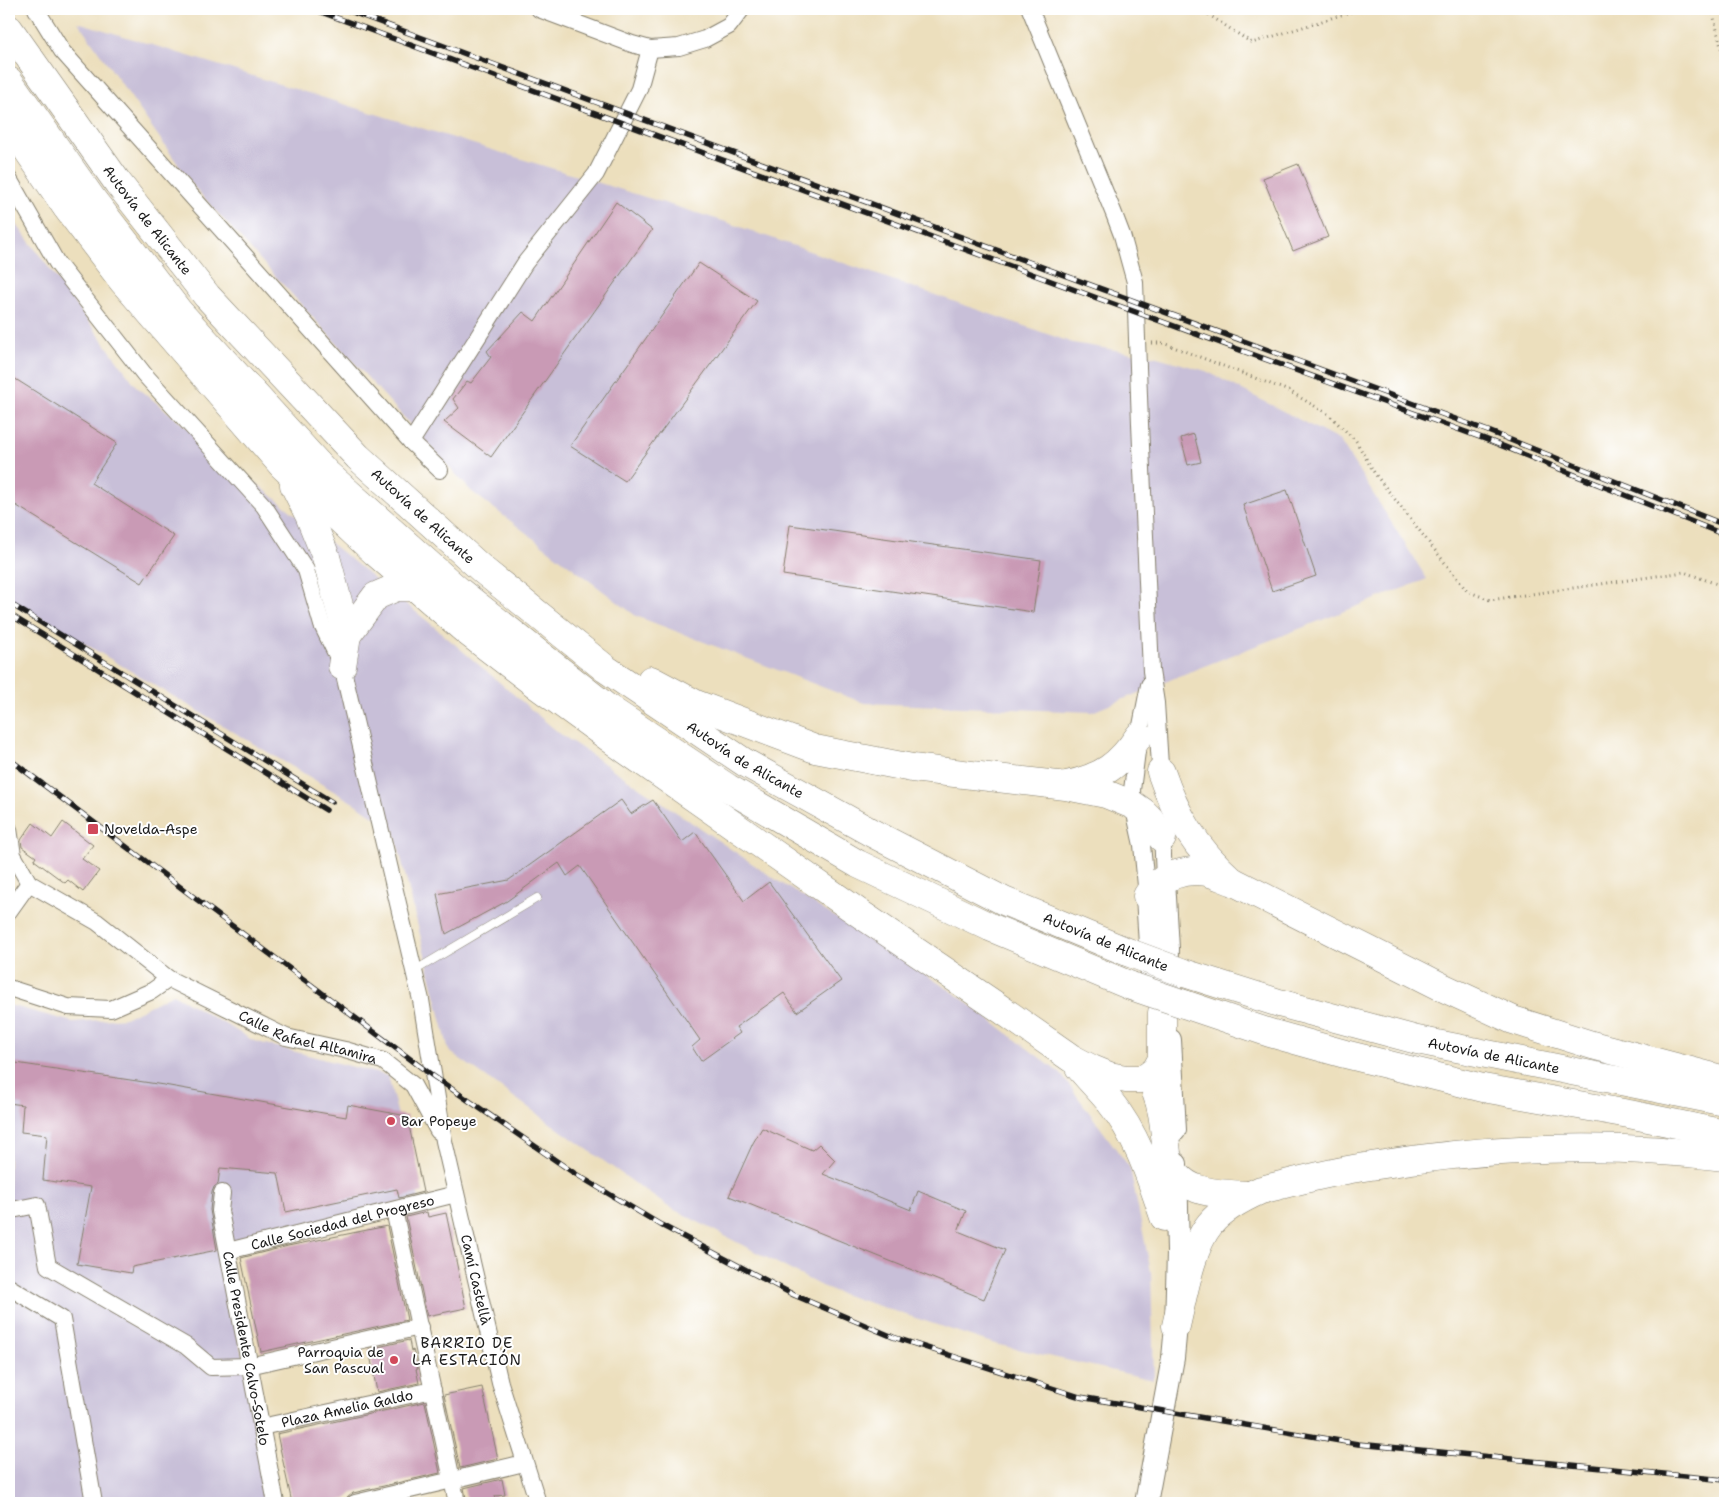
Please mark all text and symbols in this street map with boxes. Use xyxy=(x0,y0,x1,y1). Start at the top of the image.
street label: Autovía de Alicante xyxy=(99,162,196,278)
street label: Autovía de Alicante xyxy=(367,464,479,568)
street label: Autovía de Alicante xyxy=(683,717,807,802)
place label: Novelda-Aspe xyxy=(104,820,198,838)
marker: Novelda-Aspe xyxy=(86,822,100,836)
street label: Autovía de Alicante xyxy=(1041,909,1171,975)
street label: Calle Rafael Altamira xyxy=(236,1006,379,1068)
street label: Autovía de Alicante xyxy=(1427,1033,1561,1078)
place label: Bar Popeye xyxy=(401,1112,477,1130)
marker: Bar Popeye xyxy=(385,1115,397,1127)
street label: Calle Sociedad del Progreso xyxy=(249,1191,436,1254)
street label: Camí Castellà xyxy=(457,1233,495,1327)
street label: Calle Presidente Calvo-Sotelo xyxy=(219,1250,274,1447)
district label: BARRIO DE LA ESTACIÓN xyxy=(412,1333,522,1370)
place label: Parroquia de San Pascual xyxy=(297,1343,385,1377)
marker: Parroquia de San Pascual xyxy=(388,1354,400,1366)
street label: Plaza Amelia Galdo xyxy=(280,1386,415,1431)

